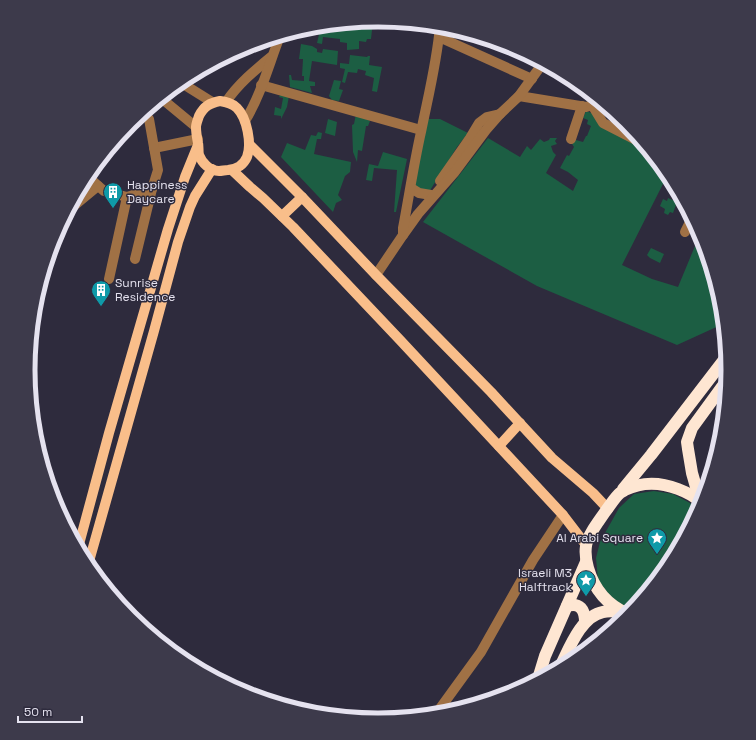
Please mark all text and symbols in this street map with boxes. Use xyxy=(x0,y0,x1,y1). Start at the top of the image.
place label: Happiness Daycare xyxy=(127,177,187,207)
building icon: Happiness Daycare xyxy=(102,181,124,209)
place label: Sunrise Residence xyxy=(115,275,175,305)
building icon: Sunrise Residence xyxy=(90,279,112,307)
place icon: Al Arabi Square xyxy=(646,527,668,555)
place label: Al Arabi Square xyxy=(556,530,643,546)
place label: Israeli M3 Halftrack xyxy=(518,565,573,595)
place icon: Israeli M3 Halftrack xyxy=(575,569,597,597)
scale bar xyxy=(18,698,82,724)
text: 50 m xyxy=(24,704,52,720)

